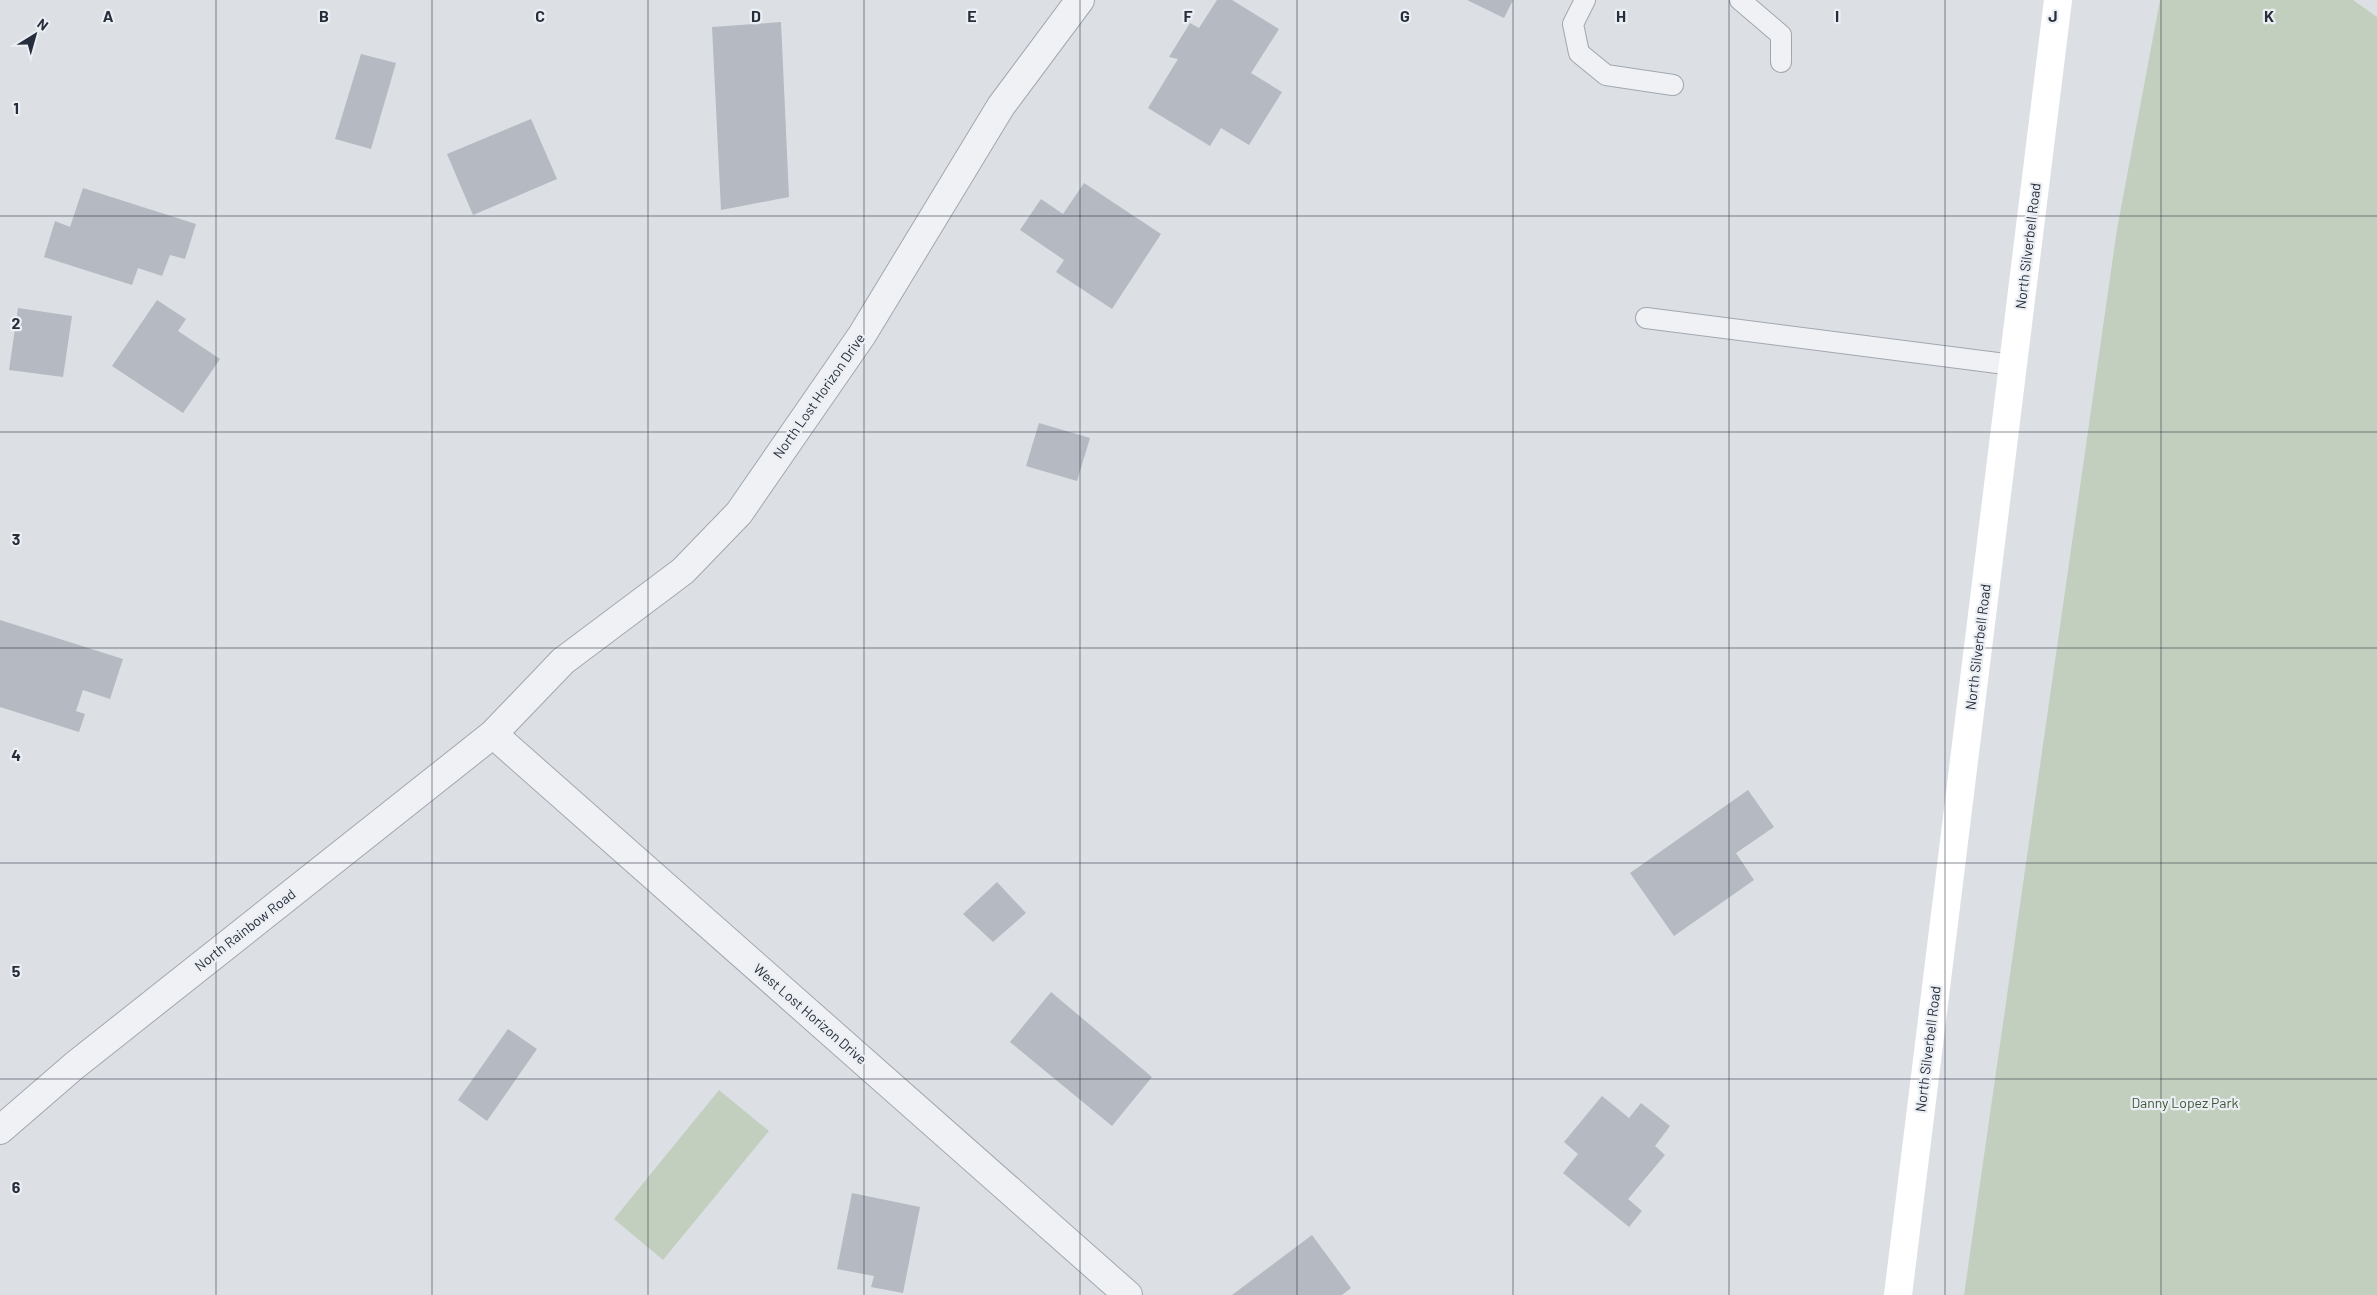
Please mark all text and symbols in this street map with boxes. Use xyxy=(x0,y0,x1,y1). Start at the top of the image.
text: A xyxy=(103,6,114,25)
text: B xyxy=(319,6,329,25)
text: C xyxy=(535,6,545,25)
text: D xyxy=(751,6,761,25)
text: E xyxy=(967,6,977,25)
text: F xyxy=(1184,6,1193,25)
text: G xyxy=(1400,6,1410,25)
text: H xyxy=(1616,6,1626,25)
text: I xyxy=(1835,6,1839,25)
text: J xyxy=(2048,6,2058,25)
text: K xyxy=(2264,6,2274,25)
north arrow xyxy=(10,10,60,60)
text: N xyxy=(34,15,52,34)
text: 1 xyxy=(13,98,19,117)
street label: North Silverbell Road xyxy=(2011,182,2044,310)
text: 2 xyxy=(12,313,21,332)
street label: North Lost Horizon Drive xyxy=(769,330,868,462)
text: 3 xyxy=(12,529,20,548)
street label: North Silverbell Road xyxy=(1961,583,1994,711)
text: 4 xyxy=(11,745,21,764)
street label: North Rainbow Road xyxy=(191,885,299,974)
street label: West Lost Horizon Drive xyxy=(750,960,870,1067)
text: 5 xyxy=(12,961,21,980)
street label: North Silverbell Road xyxy=(1911,985,1944,1113)
park label: Danny Lopez Park xyxy=(2131,1094,2239,1111)
text: 6 xyxy=(12,1177,21,1196)

